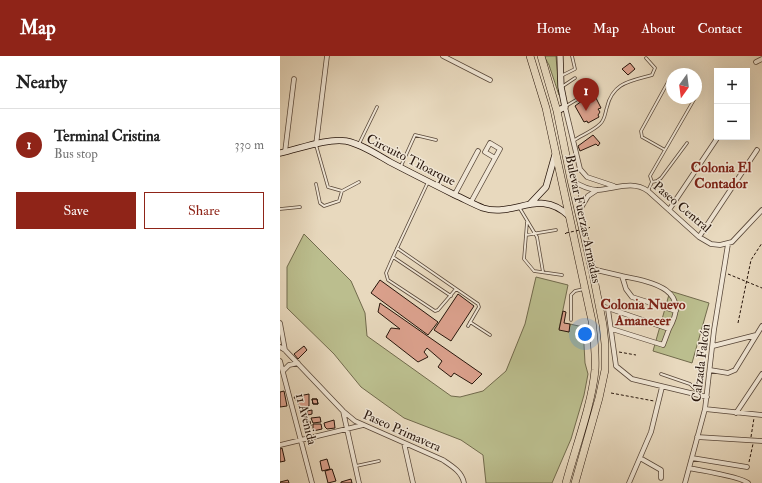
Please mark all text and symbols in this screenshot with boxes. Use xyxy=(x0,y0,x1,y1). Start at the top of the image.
text: Map xyxy=(20,16,56,40)
text: Home xyxy=(536,20,571,37)
text: Map xyxy=(593,20,619,37)
text: About xyxy=(641,20,675,37)
text: Contact xyxy=(697,20,742,37)
north arrow xyxy=(666,68,702,104)
map controls xyxy=(714,68,750,140)
button: + xyxy=(714,68,750,104)
text: Nearby xyxy=(16,72,67,93)
pin: 1 xyxy=(573,78,599,111)
button: − xyxy=(714,104,750,140)
text: Terminal Cristina xyxy=(54,127,160,146)
street label: Circuito Tiloarque xyxy=(364,131,459,190)
text: 1 xyxy=(27,137,31,153)
text: 330 m xyxy=(235,137,264,153)
text: Bus stop xyxy=(54,146,98,162)
street label: Bulevar Fuerzas Armadas xyxy=(562,153,605,285)
district label: Colonia El Contador xyxy=(691,159,752,192)
street label: Paseo Central xyxy=(650,178,715,236)
button: Save xyxy=(16,192,136,229)
button: Share xyxy=(144,192,264,229)
district label: Colonia Nuevo Amanecer xyxy=(601,296,686,329)
street label: Calzada Falcón xyxy=(688,323,714,403)
your location xyxy=(575,324,595,344)
street label: 11 Avenida xyxy=(292,391,320,447)
street label: Paseo Primavera xyxy=(361,407,444,456)

